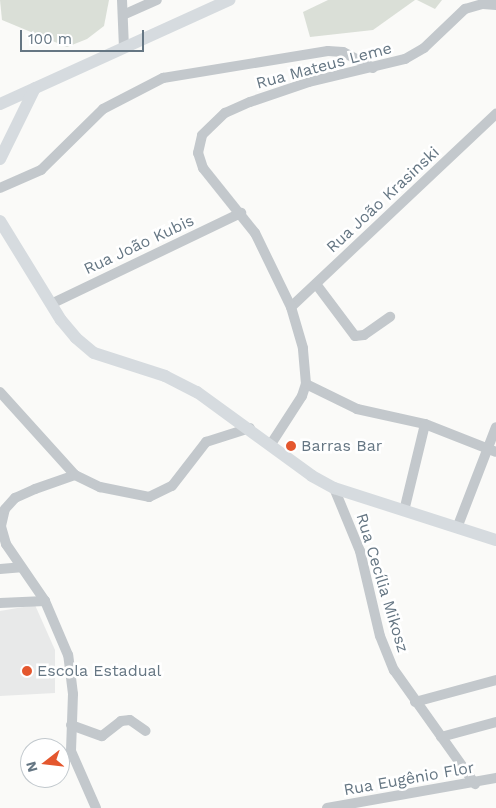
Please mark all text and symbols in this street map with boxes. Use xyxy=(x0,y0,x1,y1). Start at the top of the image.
scale bar xyxy=(22,20,146,52)
text: 100 m xyxy=(28,30,72,48)
street label: Rua Mateus Leme xyxy=(254,39,394,93)
street label: Rua João Krasinski xyxy=(322,143,444,257)
street label: Rua João Kubis xyxy=(80,211,198,279)
place label: Barras Bar xyxy=(301,436,382,456)
marker: Barras Bar xyxy=(285,440,297,452)
street label: Rua Cecília Mikosz xyxy=(352,511,412,655)
place label: Escola Estadual xyxy=(37,661,162,681)
marker: Escola Estadual xyxy=(21,665,33,677)
north arrow xyxy=(20,738,70,788)
street label: Rua Eugênio Flor xyxy=(342,758,476,800)
text: N xyxy=(22,760,41,774)

